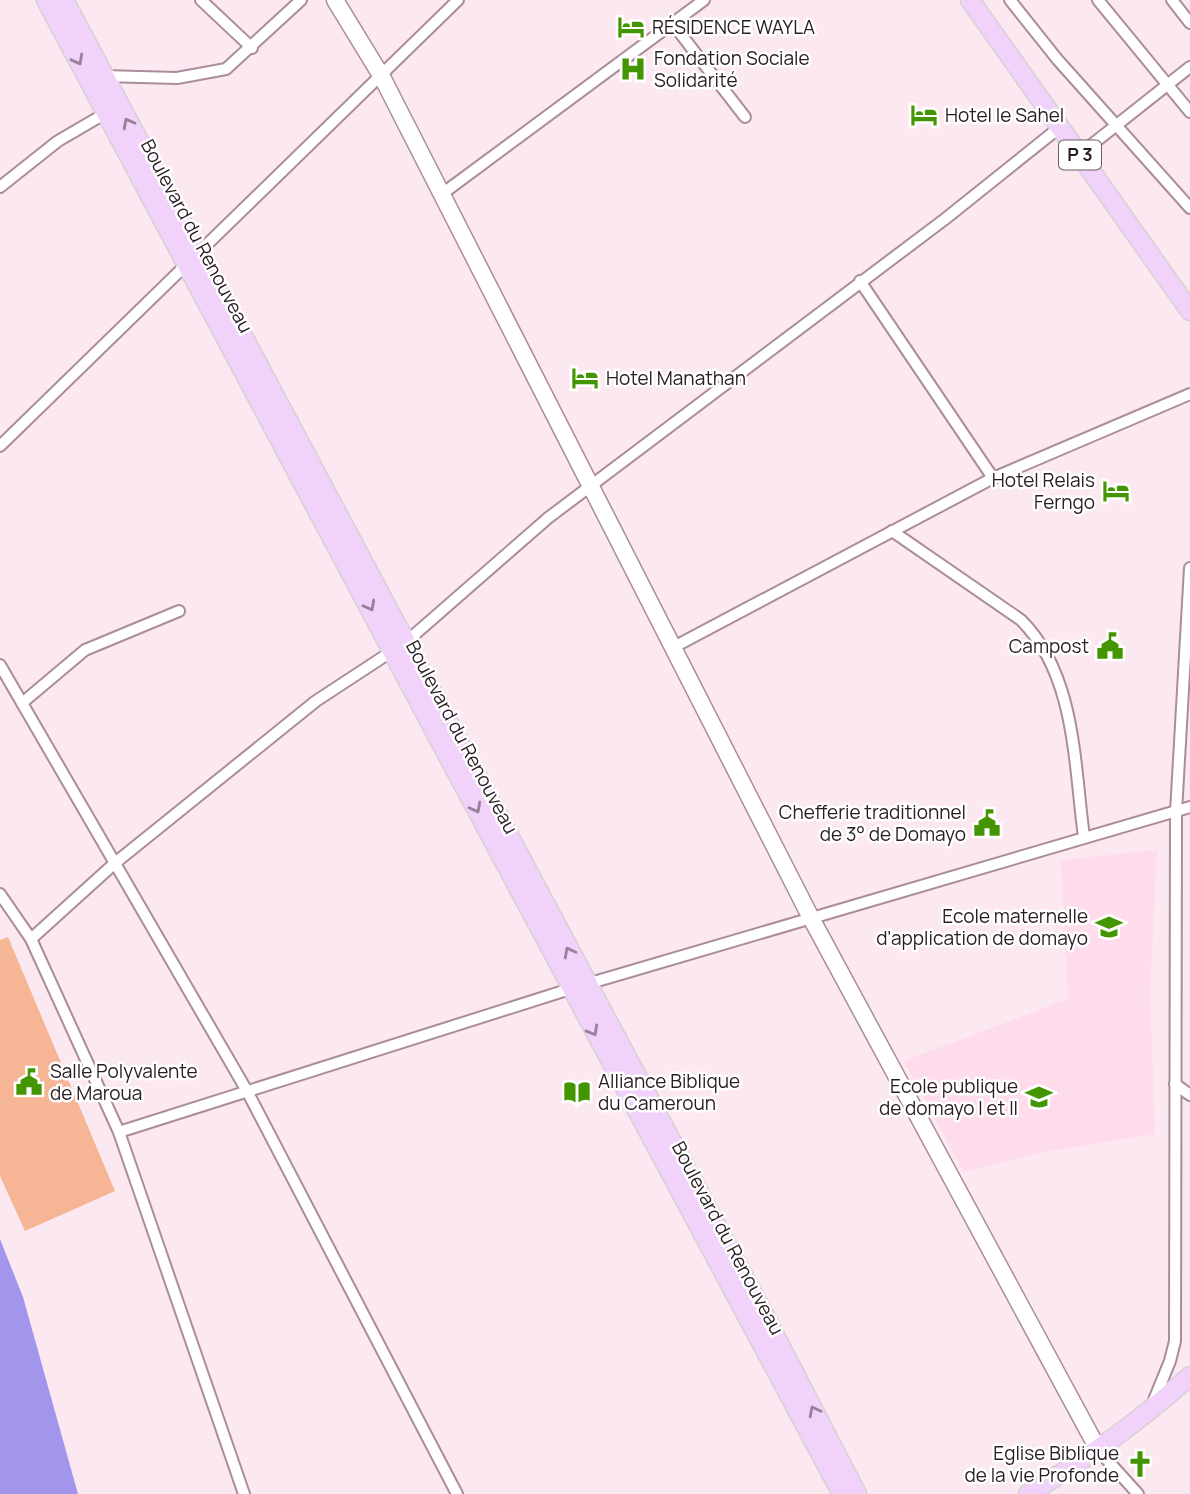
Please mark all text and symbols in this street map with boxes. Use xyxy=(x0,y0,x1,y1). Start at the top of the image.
hotel icon: RÉSIDENCE WAYLA xyxy=(616,12,646,42)
place label: RÉSIDENCE WAYLA xyxy=(652,14,815,40)
place label: Fondation Sociale Solidarité xyxy=(654,45,810,93)
one-way arrow xyxy=(70,53,83,65)
hospital icon: Fondation Sociale Solidarité xyxy=(618,54,648,84)
hotel icon: Hotel le Sahel xyxy=(909,100,939,130)
place label: Hotel le Sahel xyxy=(945,102,1064,128)
one-way arrow xyxy=(123,118,137,131)
street label: Boulevard du Renouveau xyxy=(135,135,259,337)
road number: P 3 xyxy=(1059,140,1101,170)
hotel icon: Hotel Manathan xyxy=(570,363,600,393)
place label: Hotel Manathan xyxy=(606,365,746,391)
place label: Hotel Relais Ferngo xyxy=(992,467,1095,515)
hotel icon: Hotel Relais Ferngo xyxy=(1101,476,1131,506)
one-way arrow xyxy=(362,599,376,612)
public building icon: Campost xyxy=(1095,631,1125,661)
place label: Campost xyxy=(1009,633,1089,659)
street label: Boulevard du Renouveau xyxy=(400,636,524,838)
place label: Chefferie traditionnel de 3° de Domayo xyxy=(779,799,966,847)
one-way arrow xyxy=(467,801,481,813)
public building icon: Chefferie traditionnel de 3° de Domayo xyxy=(972,808,1002,838)
place label: Ecole maternelle d'application de domayo xyxy=(876,903,1088,951)
school or university icon: Ecole maternelle d'application de domayo xyxy=(1094,912,1124,942)
one-way arrow xyxy=(563,946,577,959)
one-way arrow xyxy=(585,1024,598,1036)
place label: Salle Polyvalente de Maroua xyxy=(50,1058,198,1106)
public building icon: Salle Polyvalente de Maroua xyxy=(14,1067,44,1097)
place label: Alliance Biblique du Cameroun xyxy=(598,1068,740,1116)
place label: Ecole publique de domayo I et II xyxy=(879,1073,1018,1121)
library icon: Alliance Biblique du Cameroun xyxy=(562,1077,592,1107)
school or university icon: Ecole publique de domayo I et II xyxy=(1024,1082,1054,1112)
street label: Boulevard du Renouveau xyxy=(666,1137,790,1339)
one-way arrow xyxy=(809,1406,823,1419)
place label: Eglise Biblique de la vie Profonde xyxy=(964,1440,1119,1488)
church icon: Eglise Biblique de la vie Profonde xyxy=(1125,1449,1155,1479)

